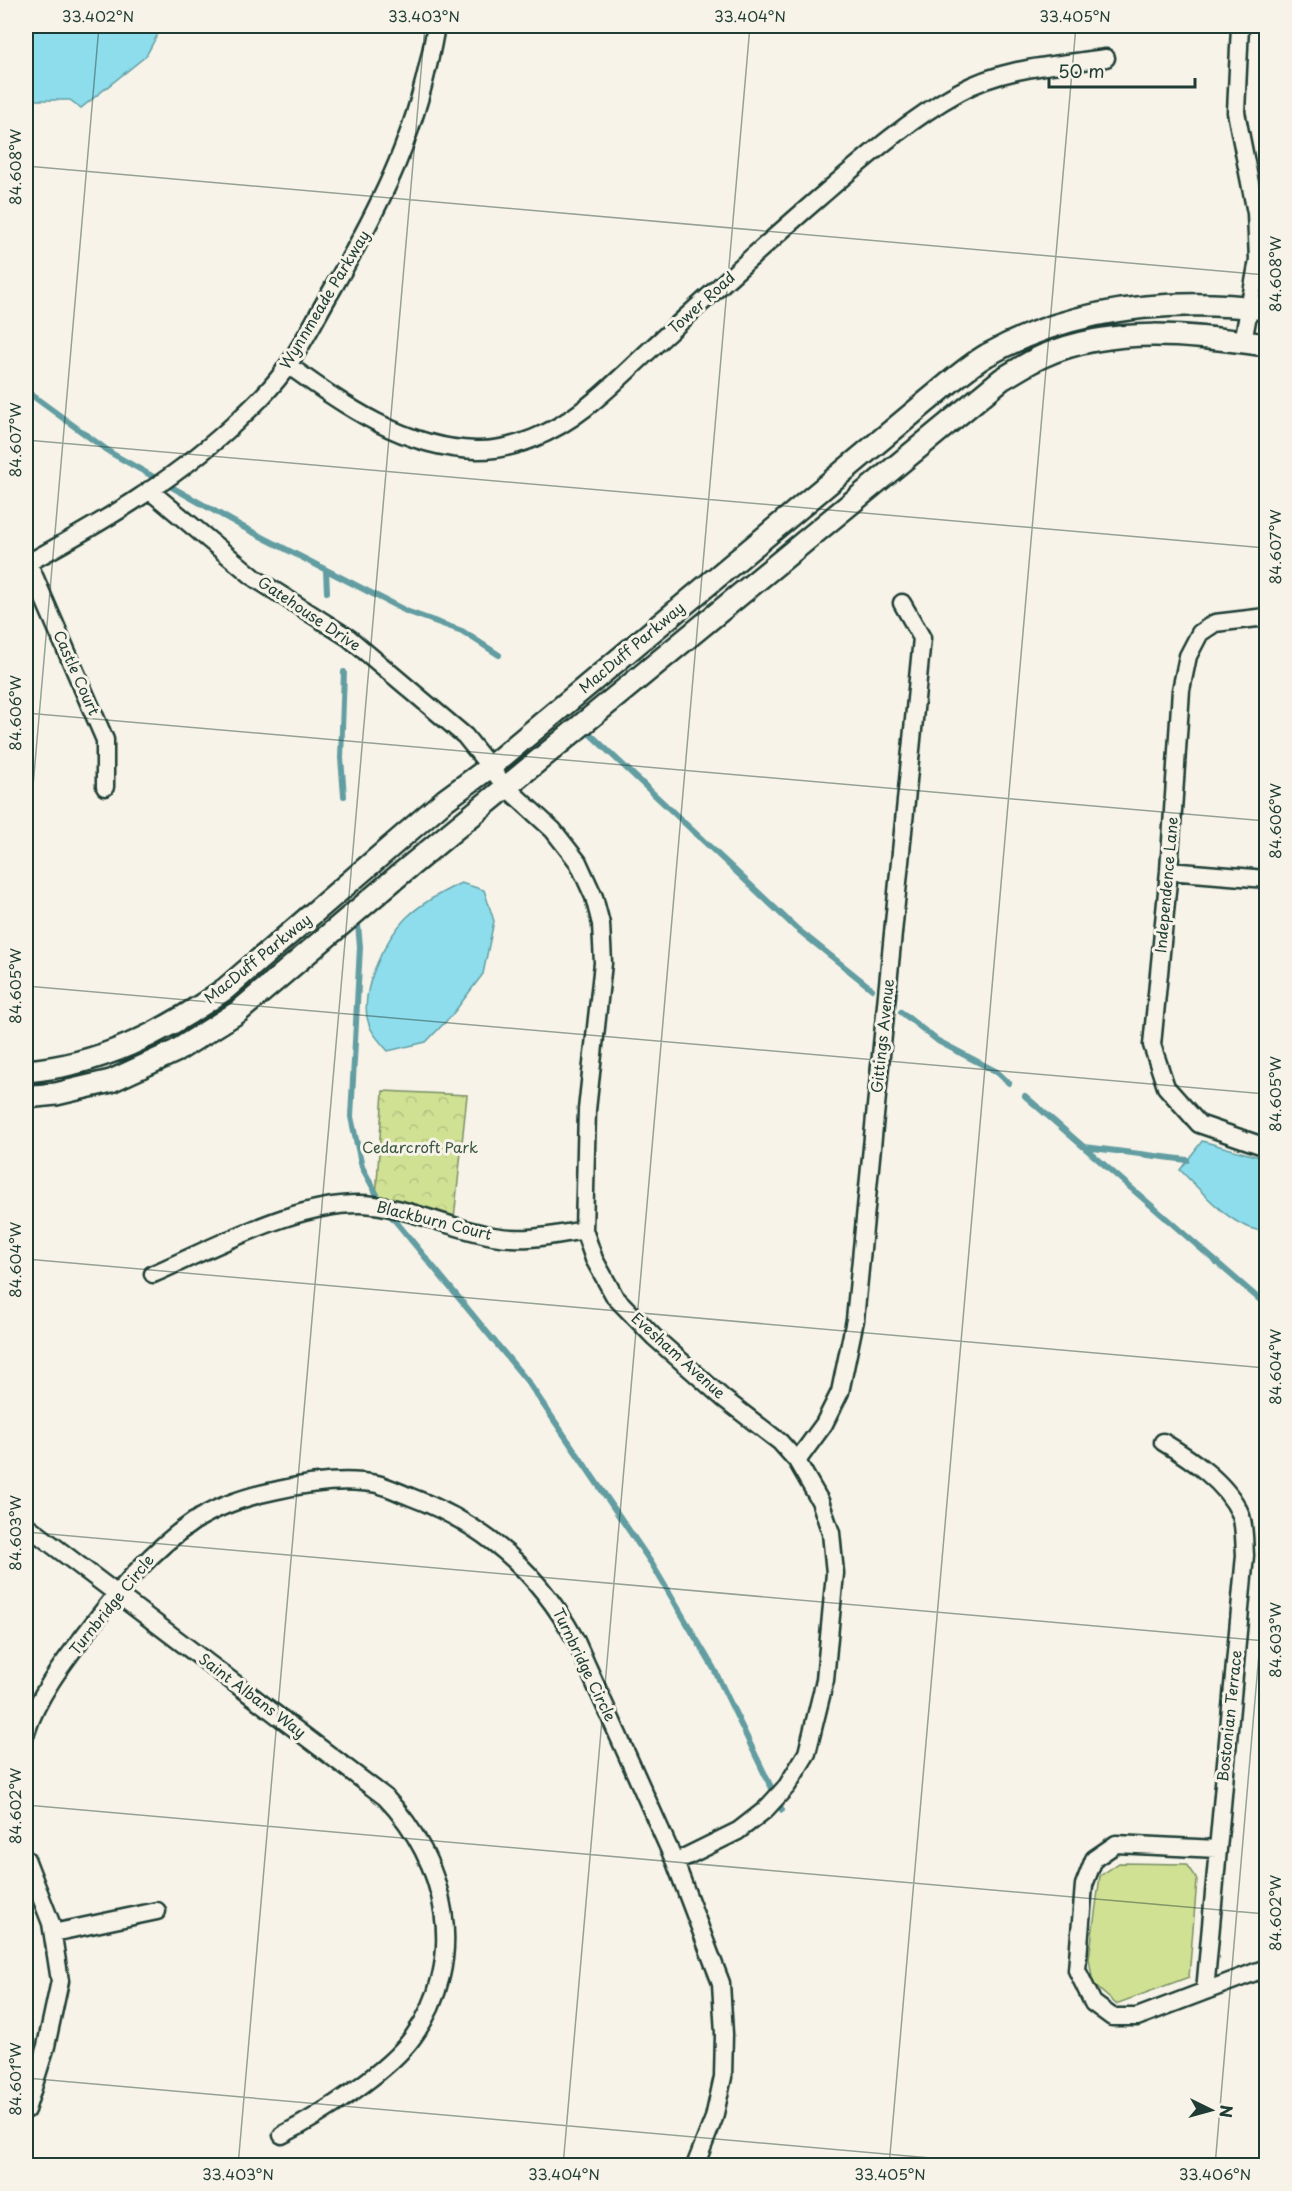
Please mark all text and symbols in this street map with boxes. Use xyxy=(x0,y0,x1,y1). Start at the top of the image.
text: 33.402°N xyxy=(62,4,134,27)
text: 33.403°N xyxy=(388,4,460,27)
text: 33.404°N xyxy=(714,4,786,27)
text: 33.405°N xyxy=(1039,4,1111,27)
scale bar xyxy=(1049,51,1194,89)
text: 50 m xyxy=(1058,57,1105,84)
text: 84.608°W xyxy=(3,128,26,205)
street label: Wynnmeade Parkway xyxy=(273,225,374,373)
text: 84.608°W xyxy=(1263,235,1286,312)
street label: Tower Road xyxy=(662,266,740,338)
text: 84.607°W xyxy=(3,402,26,478)
text: 84.607°W xyxy=(1263,509,1286,585)
street label: Gatehouse Drive xyxy=(254,570,366,656)
street label: MacDuff Parkway xyxy=(573,596,689,698)
street label: Castle Court xyxy=(48,626,106,719)
text: 84.606°W xyxy=(3,674,26,751)
text: 84.606°W xyxy=(1263,782,1286,859)
street label: Independence Lane xyxy=(1148,816,1183,954)
street label: MacDuff Parkway xyxy=(199,907,316,1008)
text: 84.605°W xyxy=(3,947,26,1024)
street label: Gittings Avenue xyxy=(864,978,899,1094)
text: 84.605°W xyxy=(1263,1055,1286,1132)
park label: Cedarcroft Park xyxy=(362,1135,478,1158)
street label: Blackburn Court xyxy=(374,1194,495,1245)
text: 84.604°W xyxy=(3,1221,26,1298)
street label: Evesham Avenue xyxy=(627,1306,731,1403)
text: 84.604°W xyxy=(1263,1328,1286,1405)
text: 84.603°W xyxy=(3,1494,26,1571)
street label: Turnbridge Circle xyxy=(63,1549,159,1659)
text: 84.603°W xyxy=(1263,1601,1286,1678)
street label: Turnbridge Circle xyxy=(548,1604,623,1725)
street label: Saint Albans Way xyxy=(194,1647,311,1743)
street label: Bostonian Terrace xyxy=(1210,1649,1247,1783)
text: 84.602°W xyxy=(3,1767,26,1844)
text: 84.602°W xyxy=(1263,1874,1286,1951)
text: 84.601°W xyxy=(3,2042,26,2116)
north arrow xyxy=(1181,2080,1241,2140)
text: N xyxy=(1214,2104,1239,2119)
text: 33.403°N xyxy=(202,2162,274,2185)
text: 33.404°N xyxy=(528,2162,600,2185)
text: 33.405°N xyxy=(854,2162,926,2185)
text: 33.406°N xyxy=(1179,2162,1251,2185)

